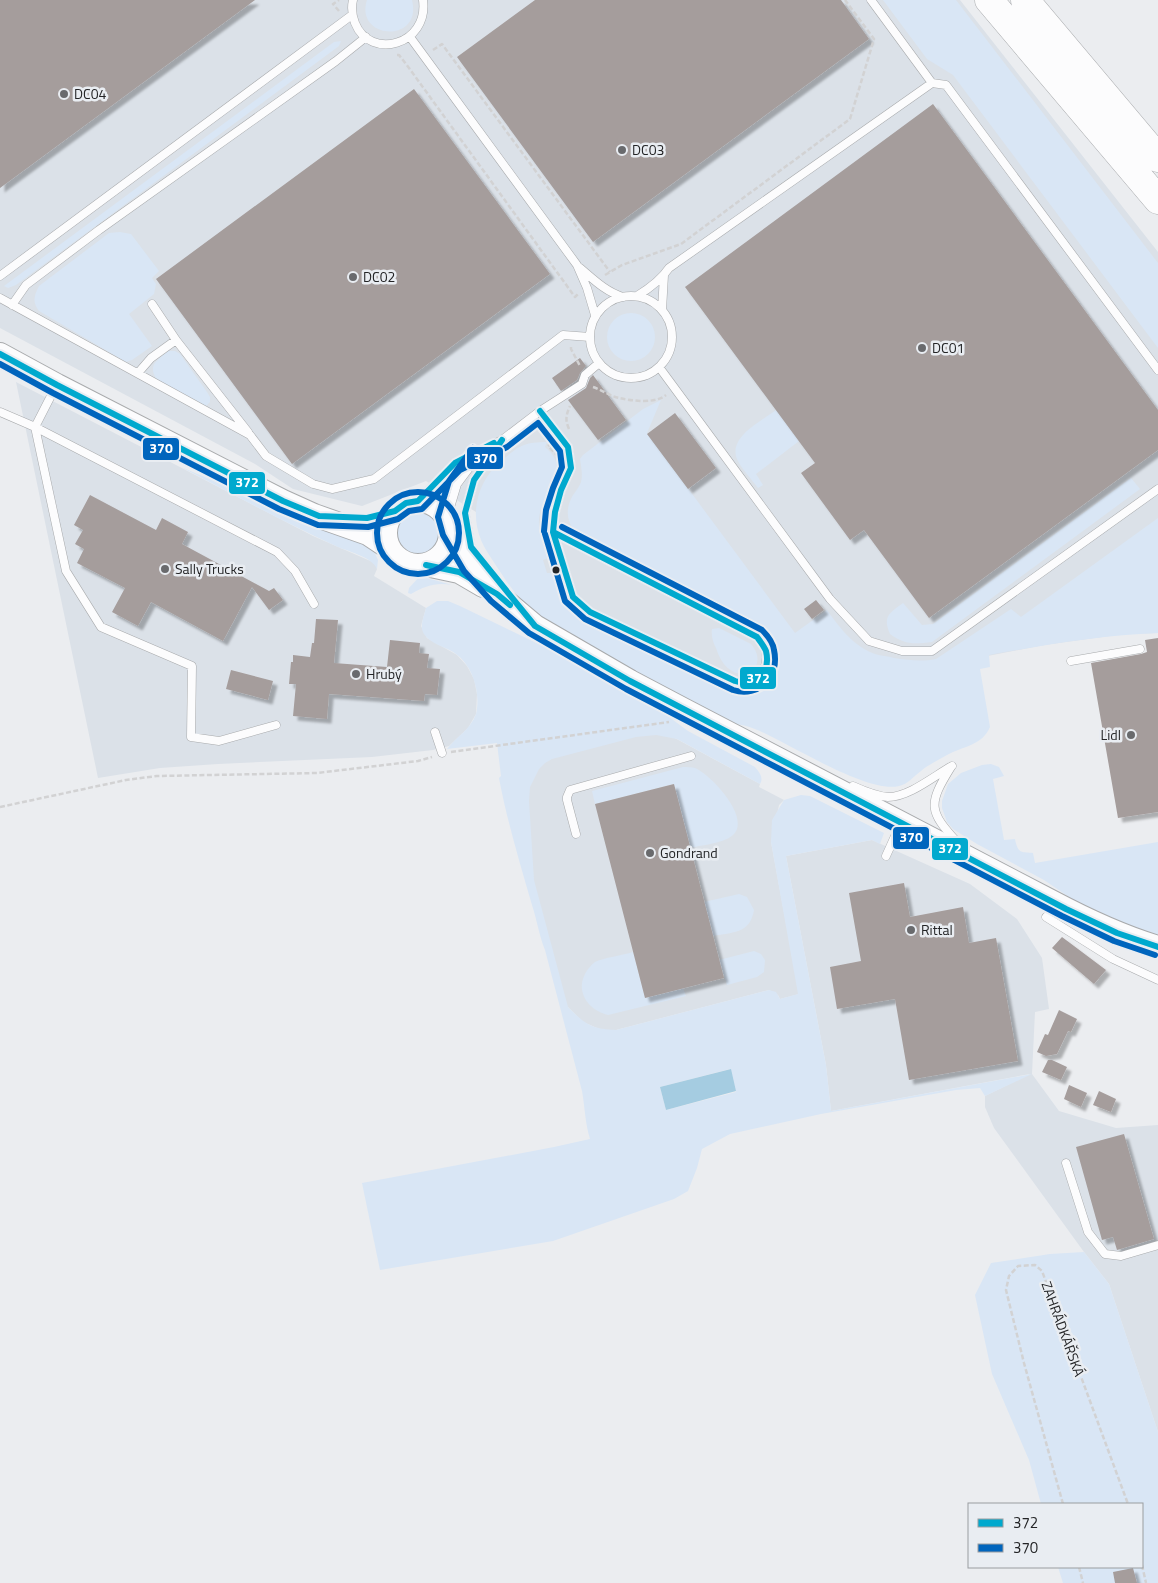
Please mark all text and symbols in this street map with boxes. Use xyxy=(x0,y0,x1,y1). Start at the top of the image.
place label: DC04 xyxy=(74,83,106,104)
marker: DC04 xyxy=(58,88,70,100)
place label: DC03 xyxy=(632,139,664,160)
marker: DC03 xyxy=(616,144,628,156)
place label: DC02 xyxy=(363,266,395,287)
marker: DC02 xyxy=(347,271,359,283)
place label: DC01 xyxy=(932,337,964,358)
marker: DC01 xyxy=(916,342,928,354)
line badge: 370 xyxy=(142,437,180,461)
text: 370 xyxy=(149,437,173,458)
line badge: 370 xyxy=(466,446,504,470)
text: 370 xyxy=(473,447,497,468)
line badge: 372 xyxy=(228,471,266,495)
text: 372 xyxy=(235,471,259,492)
place label: Sally Trucks xyxy=(175,558,244,579)
marker: Sally Trucks xyxy=(159,563,171,575)
unlabelled marker xyxy=(551,565,561,575)
place label: Hrubý xyxy=(366,663,402,684)
line badge: 372 xyxy=(739,666,777,690)
text: 372 xyxy=(746,667,770,688)
marker: Hrubý xyxy=(350,668,362,680)
place label: Lidl xyxy=(1101,724,1121,745)
marker: Lidl xyxy=(1125,729,1137,741)
line badge: 370 xyxy=(892,826,930,850)
text: 370 xyxy=(899,826,923,847)
line badge: 372 xyxy=(931,837,969,861)
text: 372 xyxy=(938,837,962,858)
place label: Gondrand xyxy=(660,842,718,863)
marker: Gondrand xyxy=(644,847,656,859)
place label: Rittal xyxy=(921,919,953,940)
marker: Rittal xyxy=(905,924,917,936)
street label: ZAHRÁDKÁŘSKÁ xyxy=(1036,1278,1091,1380)
legend xyxy=(968,1503,1143,1568)
text: 372 xyxy=(1013,1511,1038,1534)
text: 370 xyxy=(1013,1536,1038,1559)

